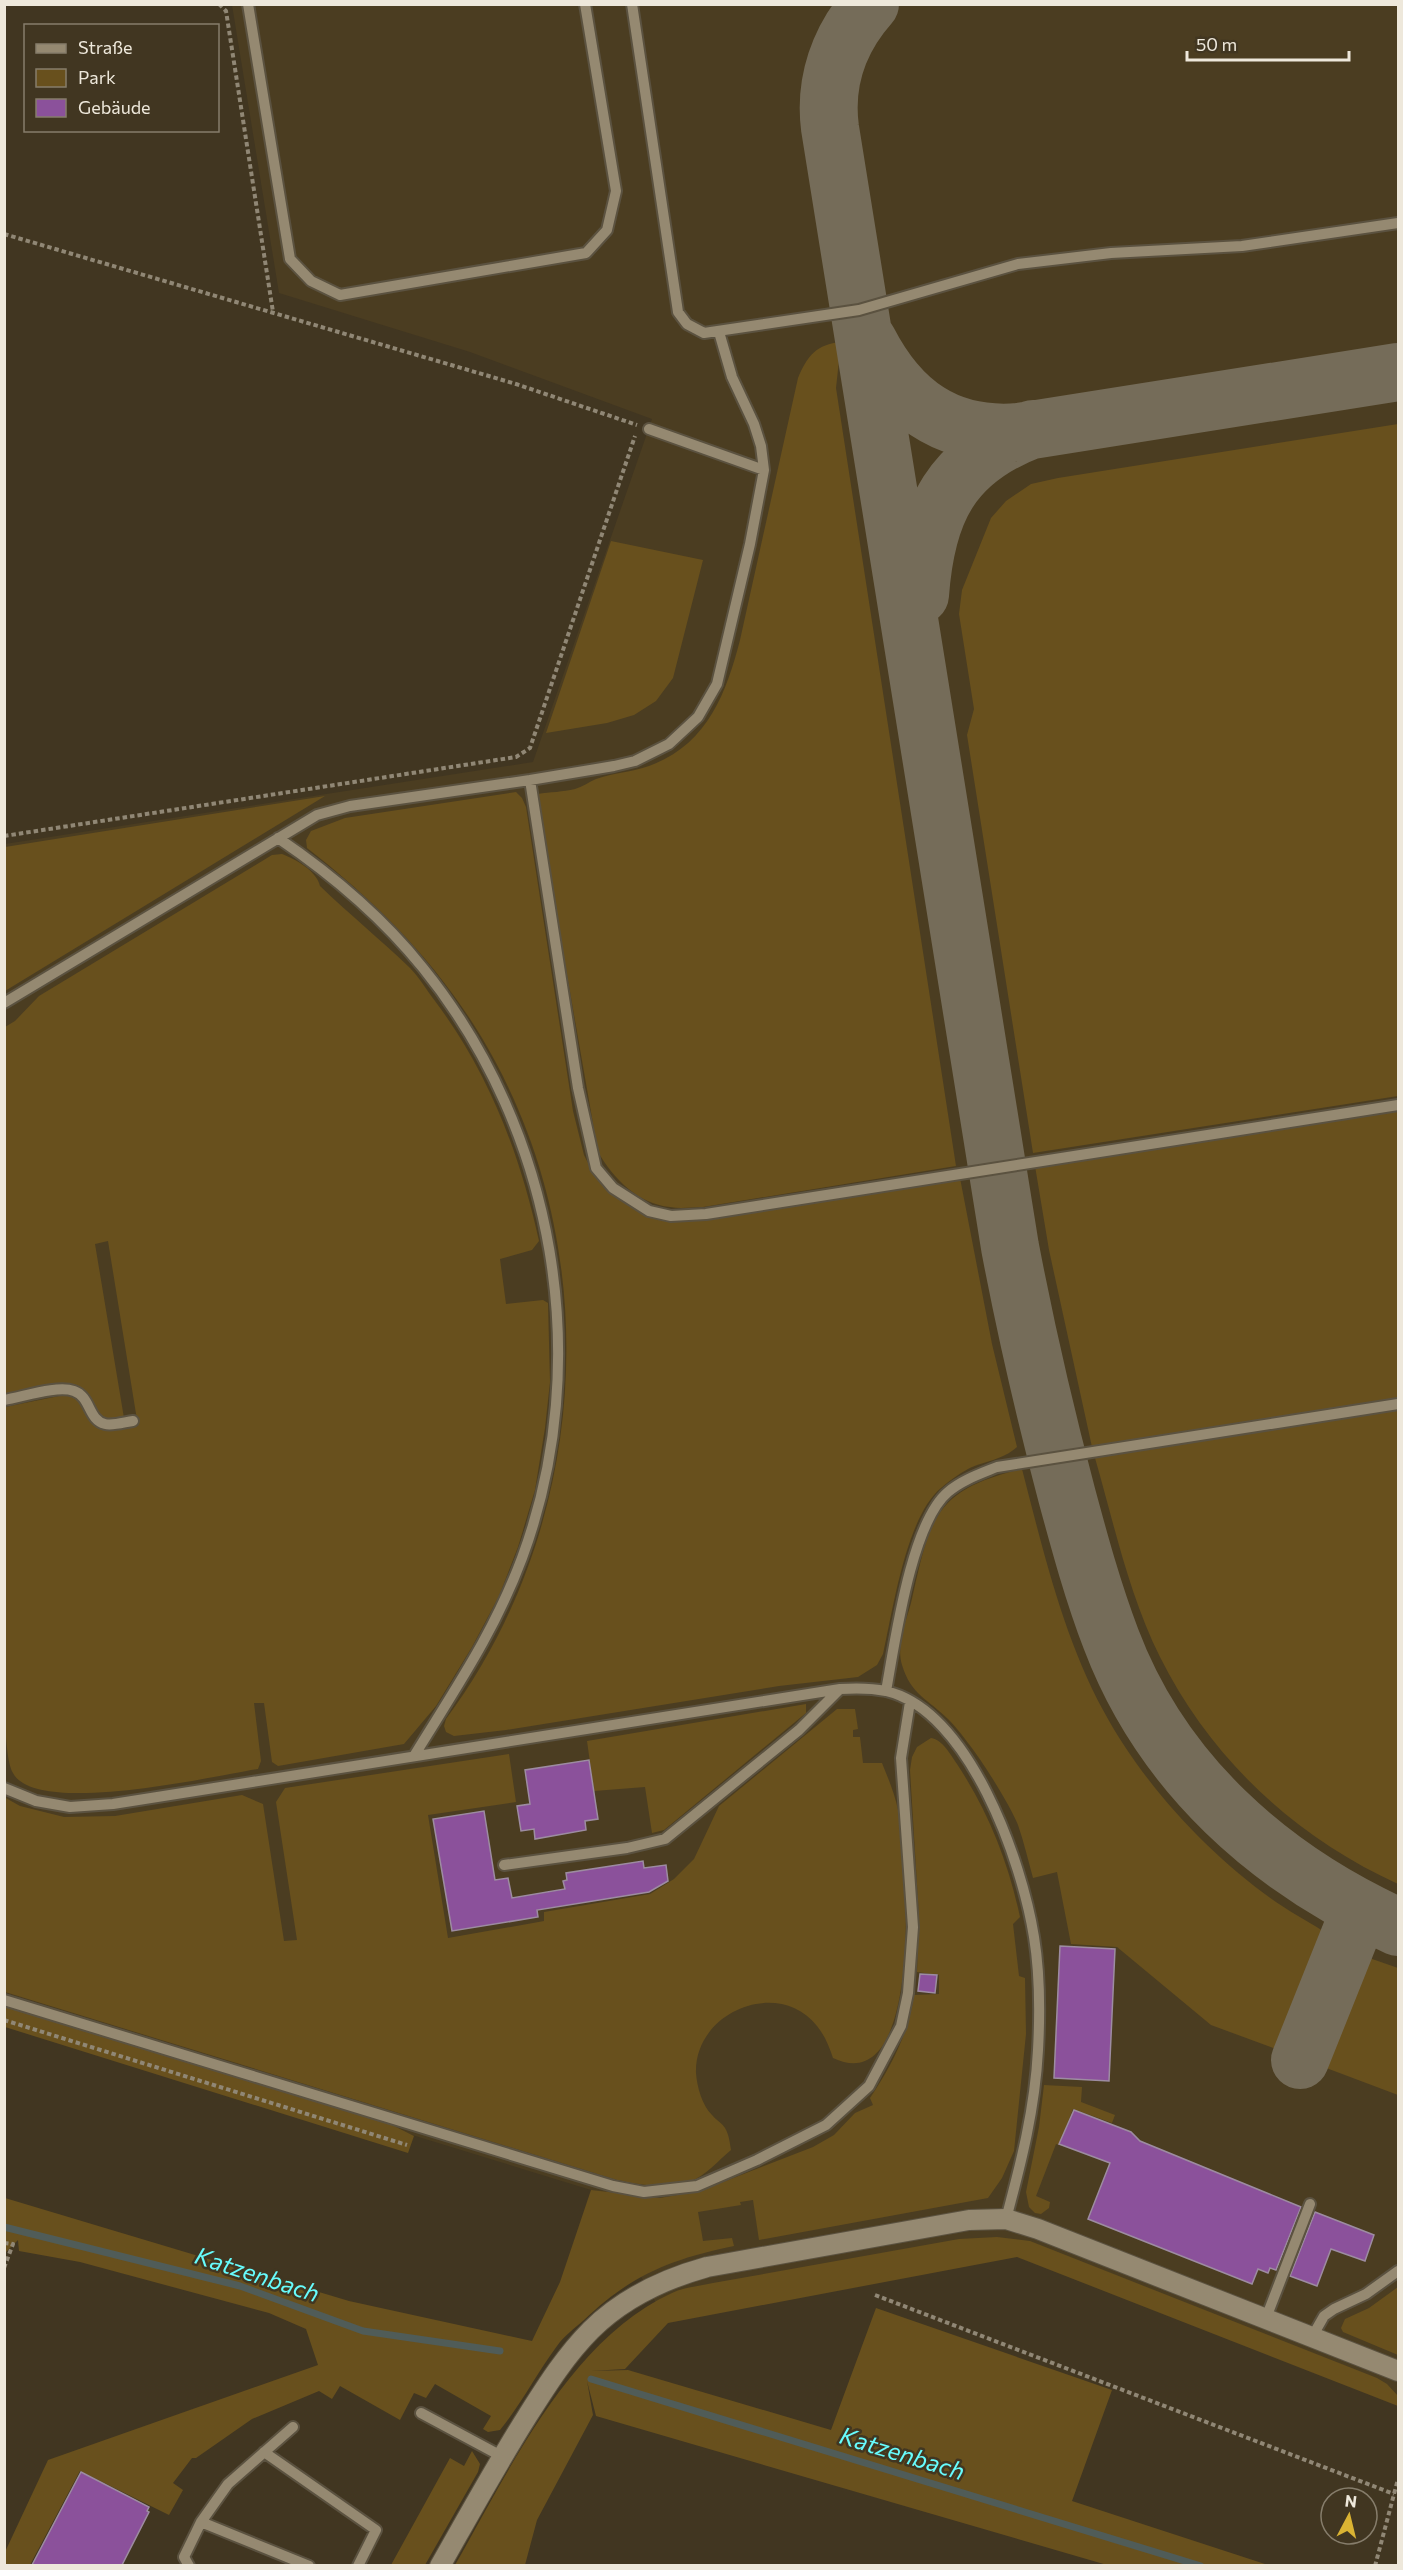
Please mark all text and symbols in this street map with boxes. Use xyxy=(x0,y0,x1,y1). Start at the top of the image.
legend xyxy=(24,24,219,132)
scale bar xyxy=(1187,24,1349,62)
text: 50 m xyxy=(1196,33,1237,55)
text: Straße xyxy=(78,36,133,58)
text: Park xyxy=(78,66,116,88)
text: Gebäude xyxy=(78,96,151,118)
water label: Katzenbach xyxy=(192,2240,323,2307)
water label: Katzenbach xyxy=(836,2420,968,2485)
north arrow xyxy=(1319,2486,1379,2546)
text: N xyxy=(1344,2490,1358,2511)

